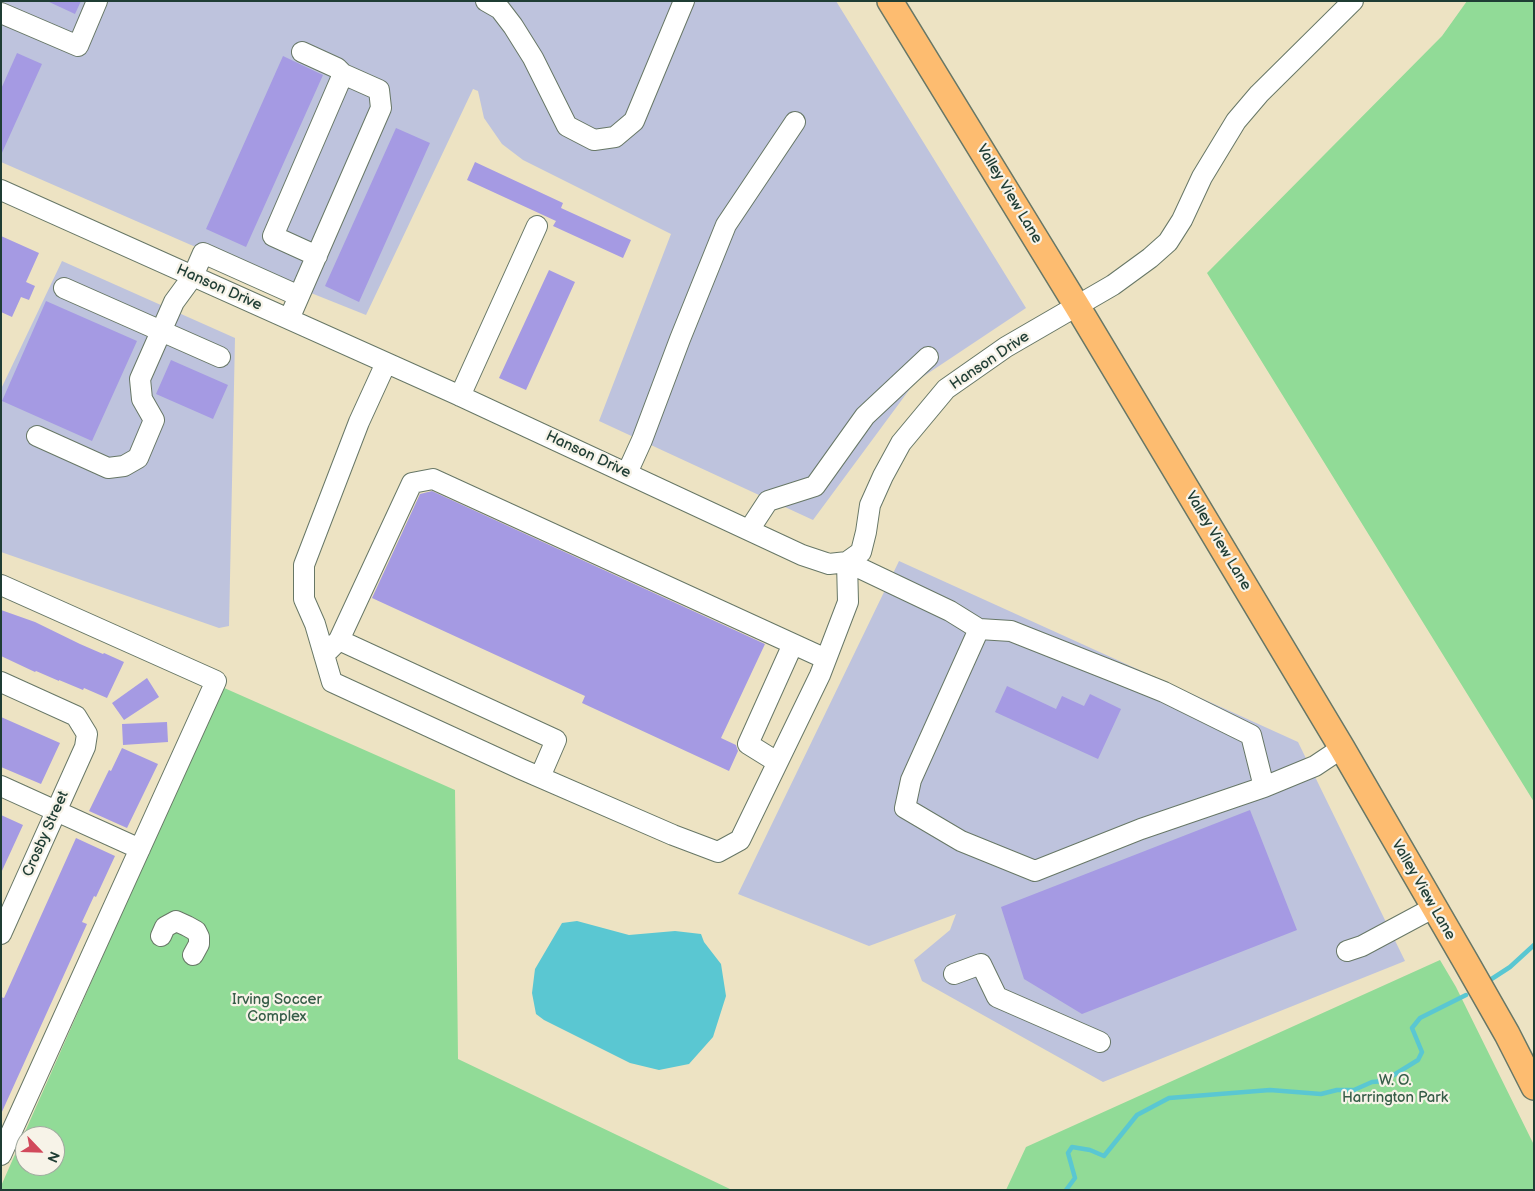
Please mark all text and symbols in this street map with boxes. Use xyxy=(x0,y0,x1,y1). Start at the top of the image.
street label: Valley View Lane xyxy=(972,141,1046,247)
street label: Hanson Drive xyxy=(173,261,265,315)
street label: Hanson Drive xyxy=(947,328,1033,394)
street label: Hanson Drive xyxy=(543,427,633,483)
street label: Valley View Lane xyxy=(1181,488,1255,594)
street label: Crosby Street xyxy=(19,788,73,880)
street label: Valley View Lane xyxy=(1387,837,1459,943)
park label: Irving Soccer Complex xyxy=(232,991,322,1026)
park label: W. O. Harrington Park xyxy=(1342,1072,1448,1107)
north arrow xyxy=(15,1126,65,1176)
text: N xyxy=(43,1149,63,1165)

